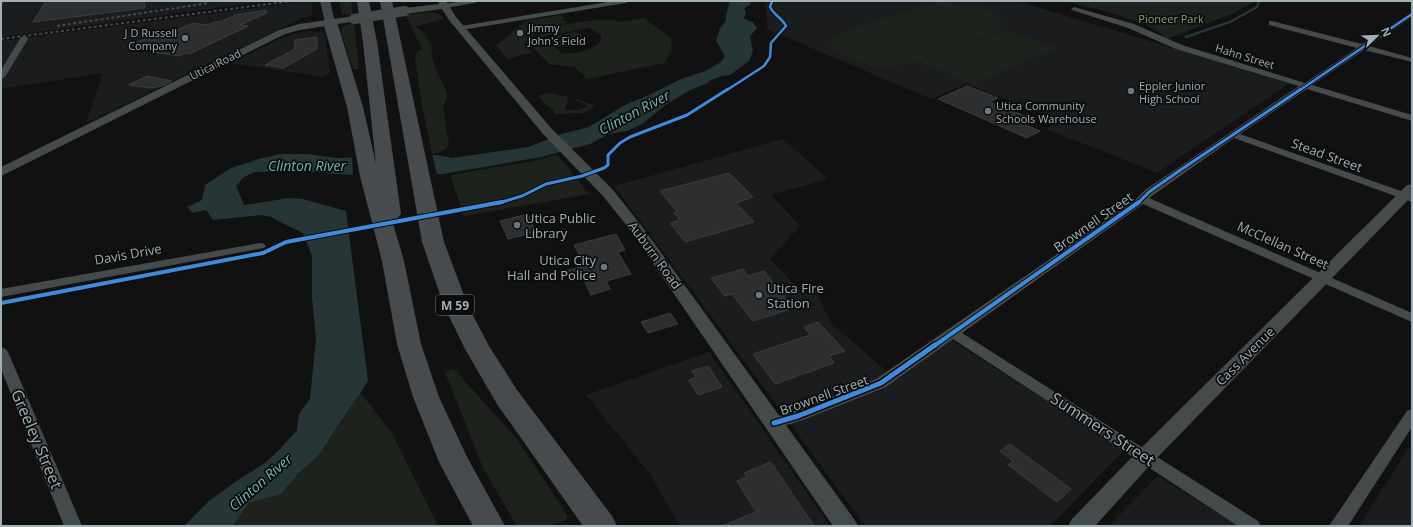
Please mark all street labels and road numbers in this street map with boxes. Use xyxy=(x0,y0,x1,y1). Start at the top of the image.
street label: Hahn Street xyxy=(1213,40,1277,72)
street label: Utica Road xyxy=(187,45,243,83)
street label: Stead Street xyxy=(1289,134,1365,176)
street label: Brownell Street xyxy=(1050,188,1137,256)
street label: Auburn Road xyxy=(624,217,686,293)
street label: McClellan Street xyxy=(1235,217,1332,273)
street label: Davis Drive xyxy=(93,239,163,269)
road number: M 59 xyxy=(436,295,474,315)
street label: Cass Avenue xyxy=(1212,323,1278,389)
street label: Brownell Street xyxy=(777,370,871,419)
street label: Greeley Street xyxy=(6,386,68,492)
street label: Summers Street xyxy=(1047,387,1160,471)

